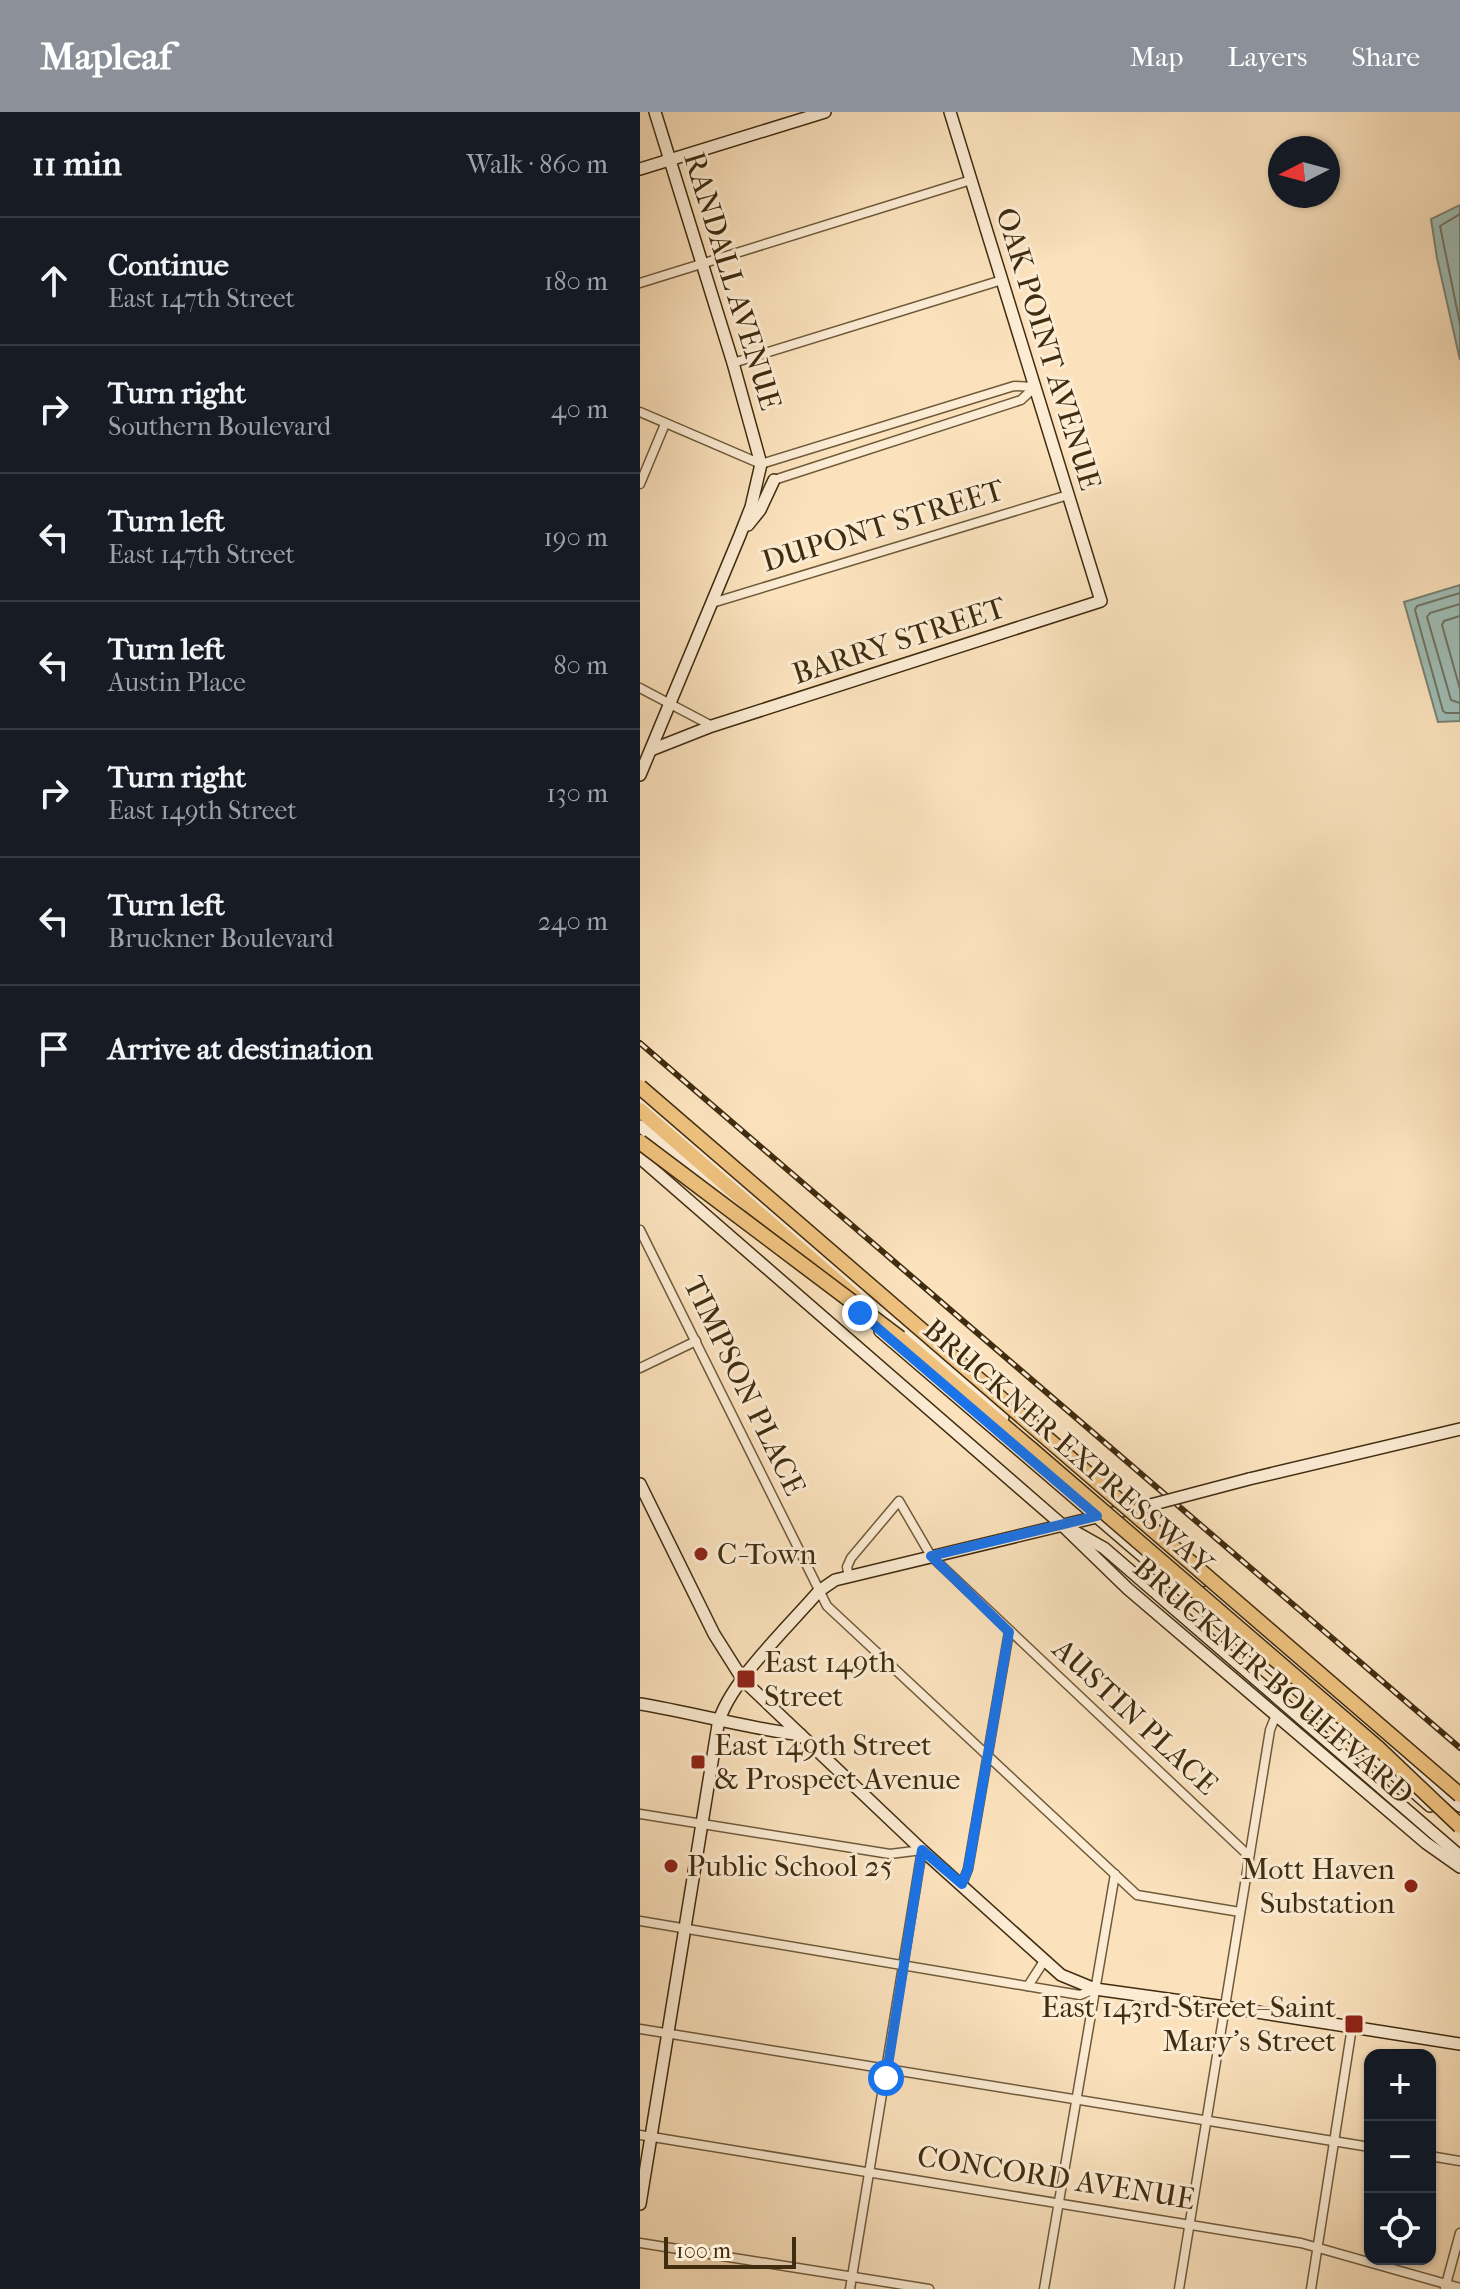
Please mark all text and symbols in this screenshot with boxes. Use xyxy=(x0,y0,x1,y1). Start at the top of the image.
text: Mapleaf xyxy=(40,34,172,79)
text: Map xyxy=(1130,40,1183,73)
text: Layers xyxy=(1227,40,1307,73)
text: Share xyxy=(1351,40,1420,73)
north arrow xyxy=(1268,136,1340,208)
text: 11 min xyxy=(32,144,122,184)
street label: RANDALL AVENUE xyxy=(676,148,788,414)
text: Walk · 860 m xyxy=(467,149,608,180)
street label: OAK POINT AVENUE xyxy=(988,204,1108,494)
text: Continue xyxy=(108,248,229,283)
icon: ahead xyxy=(32,259,76,303)
text: 180 m xyxy=(544,266,608,297)
text: East 147th Street xyxy=(108,283,295,314)
text: Turn right xyxy=(108,376,246,411)
icon: right xyxy=(32,387,76,431)
text: 40 m xyxy=(551,394,608,425)
text: Southern Boulevard xyxy=(108,411,331,442)
street label: DUPONT STREET xyxy=(758,472,1009,579)
text: Turn left xyxy=(108,504,225,539)
icon: left xyxy=(32,515,76,559)
text: 190 m xyxy=(544,522,608,553)
text: East 147th Street xyxy=(108,539,295,570)
street label: BARRY STREET xyxy=(788,590,1011,692)
text: Turn left xyxy=(108,632,225,667)
icon: left xyxy=(32,643,76,687)
text: 80 m xyxy=(553,650,608,681)
text: Austin Place xyxy=(108,667,246,698)
text: Turn right xyxy=(108,760,246,795)
icon: right xyxy=(32,771,76,815)
text: 130 m xyxy=(547,778,608,809)
text: East 149th Street xyxy=(108,795,297,826)
text: Turn left xyxy=(108,888,225,923)
icon: left xyxy=(32,899,76,943)
text: 240 m xyxy=(538,906,608,937)
text: Bruckner Boulevard xyxy=(108,923,334,954)
icon: arrive xyxy=(32,1027,76,1071)
text: Arrive at destination xyxy=(108,1032,373,1067)
street label: TIMPSON PLACE xyxy=(676,1271,812,1501)
route end xyxy=(842,1295,878,1331)
street label: BRUCKNER EXPRESSWAY xyxy=(916,1312,1221,1583)
place label: C-Town xyxy=(717,1537,817,1572)
marker: C-Town xyxy=(692,1545,710,1563)
street label: BRUCKNER BOULEVARD xyxy=(1126,1550,1420,1812)
street label: AUSTIN PLACE xyxy=(1045,1631,1225,1802)
place label: East 149th Street xyxy=(764,1645,896,1714)
marker: East 149th Street xyxy=(735,1668,757,1690)
place label: East 149th Street & Prospect Avenue xyxy=(714,1728,960,1797)
marker: East 149th Street & Prospect Avenue xyxy=(689,1753,707,1771)
place label: Public School 25 xyxy=(687,1849,893,1884)
place label: Mott Haven Substation xyxy=(1241,1852,1396,1921)
marker: Public School 25 xyxy=(662,1857,680,1875)
marker: Mott Haven Substation xyxy=(1402,1877,1420,1895)
place label: East 143rd Street–Saint Mary’s Street xyxy=(1041,1990,1336,2059)
marker: East 143rd Street–Saint Mary’s Street xyxy=(1343,2013,1365,2035)
map controls xyxy=(1364,2049,1436,2265)
button: + xyxy=(1364,2049,1436,2121)
route start xyxy=(868,2060,904,2096)
button: − xyxy=(1364,2121,1436,2193)
street label: CONCORD AVENUE xyxy=(915,2139,1197,2217)
button: locate xyxy=(1364,2193,1436,2265)
scale bar xyxy=(664,2233,796,2269)
text: 100 m xyxy=(676,2238,731,2264)

